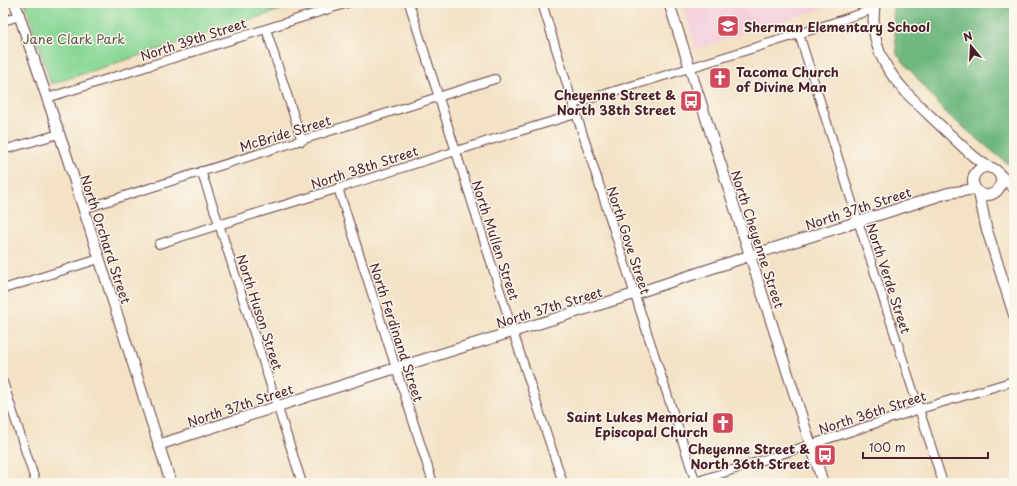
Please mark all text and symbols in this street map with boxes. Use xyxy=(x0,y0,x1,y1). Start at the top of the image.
street label: North 39th Street xyxy=(138,13,248,65)
school or university icon: Sherman Elementary School xyxy=(715,13,741,39)
place label: Sherman Elementary School xyxy=(744,17,930,36)
north arrow xyxy=(951,26,991,66)
text: N xyxy=(961,26,975,45)
park label: Jane Clark Park xyxy=(23,29,125,48)
place label: Tacoma Church of Divine Man xyxy=(736,62,839,96)
church icon: Tacoma Church of Divine Man xyxy=(707,65,733,91)
place label: Cheyenne Street & North 38th Street xyxy=(554,85,677,119)
bus stop icon: Cheyenne Street & North 38th Street xyxy=(678,88,704,114)
street label: McBride Street xyxy=(237,110,333,156)
street label: North 38th Street xyxy=(308,141,420,193)
street label: North Cheyenne Street xyxy=(727,167,789,311)
street label: North Orchard Street xyxy=(76,172,136,306)
street label: North Mullen Street xyxy=(468,178,524,302)
street label: North 37th Street xyxy=(803,182,913,234)
street label: North Gove Street xyxy=(603,184,655,296)
street label: North Verde Street xyxy=(862,220,916,336)
street label: North Huson Street xyxy=(232,252,288,372)
street label: North Ferdinand Street xyxy=(366,260,428,404)
street label: North 37th Street xyxy=(494,282,604,332)
street label: North 37th Street xyxy=(185,379,295,431)
street label: North 36th Street xyxy=(816,386,928,438)
place label: Saint Lukes Memorial Episcopal Church xyxy=(567,407,708,441)
church icon: Saint Lukes Memorial Episcopal Church xyxy=(710,410,736,436)
scale bar xyxy=(863,434,988,460)
text: 100 m xyxy=(869,438,906,456)
place label: Cheyenne Street & North 36th Street xyxy=(688,439,811,473)
bus stop icon: Cheyenne Street & North 36th Street xyxy=(812,442,838,468)

